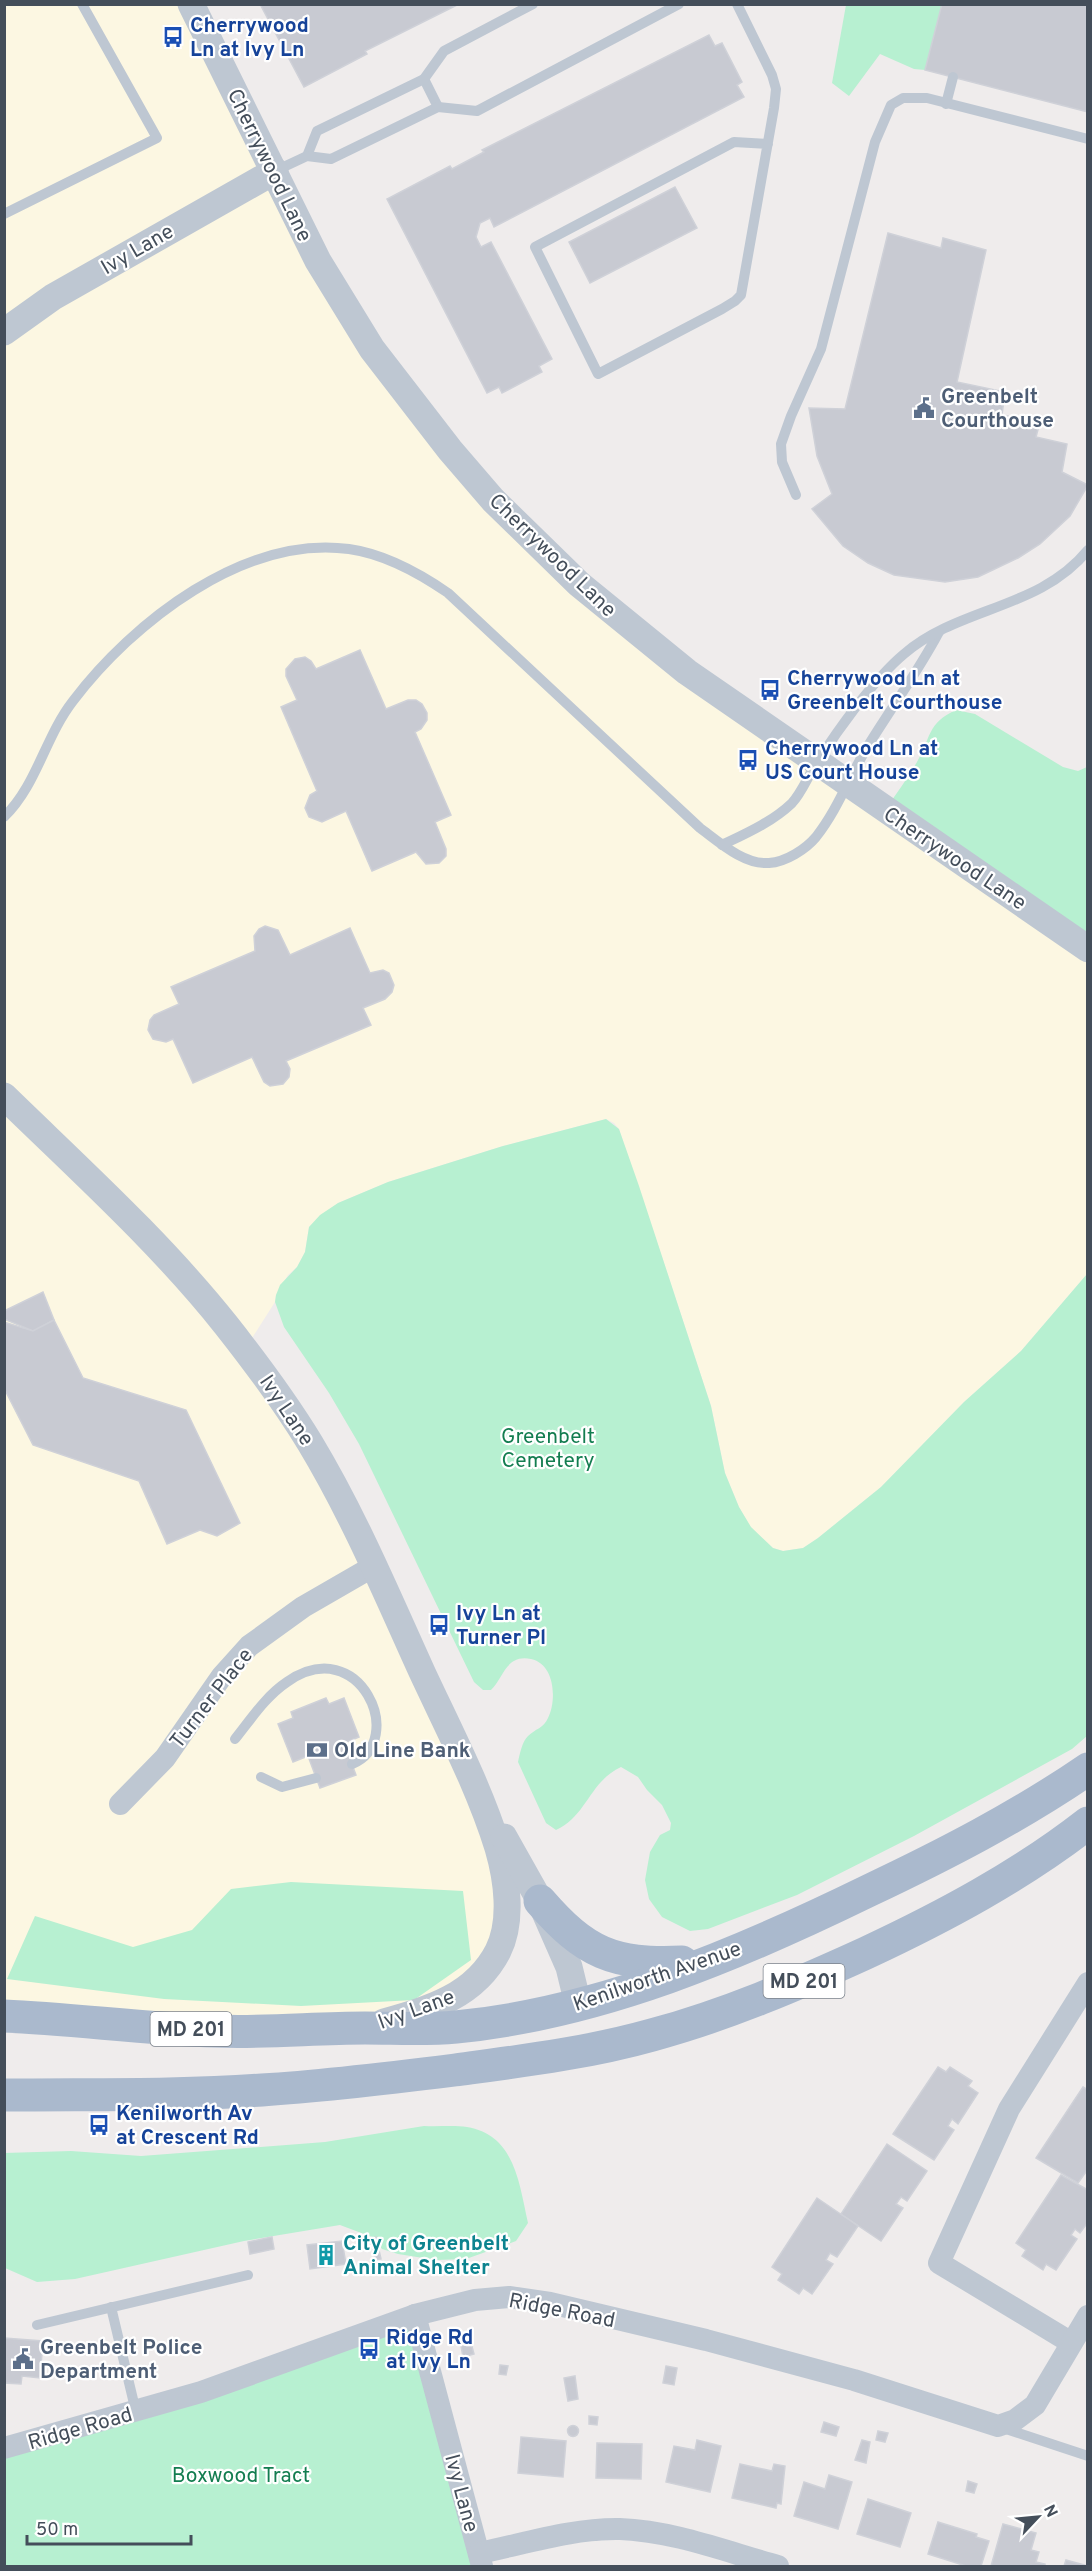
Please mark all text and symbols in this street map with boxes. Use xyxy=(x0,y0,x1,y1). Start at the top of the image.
place label: Cherrywood Ln at Ivy Ln xyxy=(190,13,309,64)
bus stop icon: Cherrywood Ln at Ivy Ln xyxy=(161,25,185,49)
street label: Cherrywood Lane xyxy=(220,85,317,247)
street label: Ivy Lane xyxy=(96,219,179,282)
place label: Greenbelt Courthouse xyxy=(941,384,1054,435)
public building icon: Greenbelt Courthouse xyxy=(912,396,936,420)
street label: Cherrywood Lane xyxy=(483,488,621,624)
place label: Cherrywood Ln at Greenbelt Courthouse xyxy=(787,666,1002,717)
bus stop icon: Cherrywood Ln at Greenbelt Courthouse xyxy=(758,678,782,702)
place label: Cherrywood Ln at US Court House xyxy=(765,736,938,787)
bus stop icon: Cherrywood Ln at US Court House xyxy=(736,748,760,772)
street label: Cherrywood Lane xyxy=(877,801,1031,917)
street label: Ivy Lane xyxy=(252,1370,319,1451)
park label: Greenbelt Cemetery xyxy=(501,1424,595,1475)
place label: Ivy Ln at Turner Pl xyxy=(456,1601,546,1652)
bus stop icon: Ivy Ln at Turner Pl xyxy=(427,1613,451,1637)
street label: Turner Place xyxy=(165,1643,260,1755)
bank icon: Old Line Bank xyxy=(305,1738,329,1762)
place label: Old Line Bank xyxy=(334,1738,471,1765)
street label: Kenilworth Avenue xyxy=(570,1936,745,2019)
road number: MD 201 xyxy=(764,1964,844,1998)
street label: Ivy Lane xyxy=(374,1984,459,2037)
road number: MD 201 xyxy=(150,2012,231,2046)
place label: Kenilworth Av at Crescent Rd xyxy=(116,2101,259,2152)
bus stop icon: Kenilworth Av at Crescent Rd xyxy=(87,2113,111,2137)
place label: City of Greenbelt Animal Shelter xyxy=(343,2231,509,2282)
building icon: City of Greenbelt Animal Shelter xyxy=(314,2243,338,2267)
street label: Ridge Road xyxy=(506,2288,617,2335)
place label: Ridge Rd at Ivy Ln xyxy=(386,2325,473,2376)
place label: Greenbelt Police Department xyxy=(40,2335,202,2386)
bus stop icon: Ridge Rd at Ivy Ln xyxy=(357,2337,381,2361)
public building icon: Greenbelt Police Department xyxy=(11,2347,35,2371)
street label: Ridge Road xyxy=(25,2402,136,2457)
street label: Ivy Lane xyxy=(437,2451,484,2535)
park label: Boxwood Tract xyxy=(172,2463,310,2490)
north arrow xyxy=(1008,2487,1068,2547)
text: N xyxy=(1038,2502,1061,2521)
scale bar xyxy=(27,2508,190,2546)
text: 50 m xyxy=(36,2519,78,2542)

